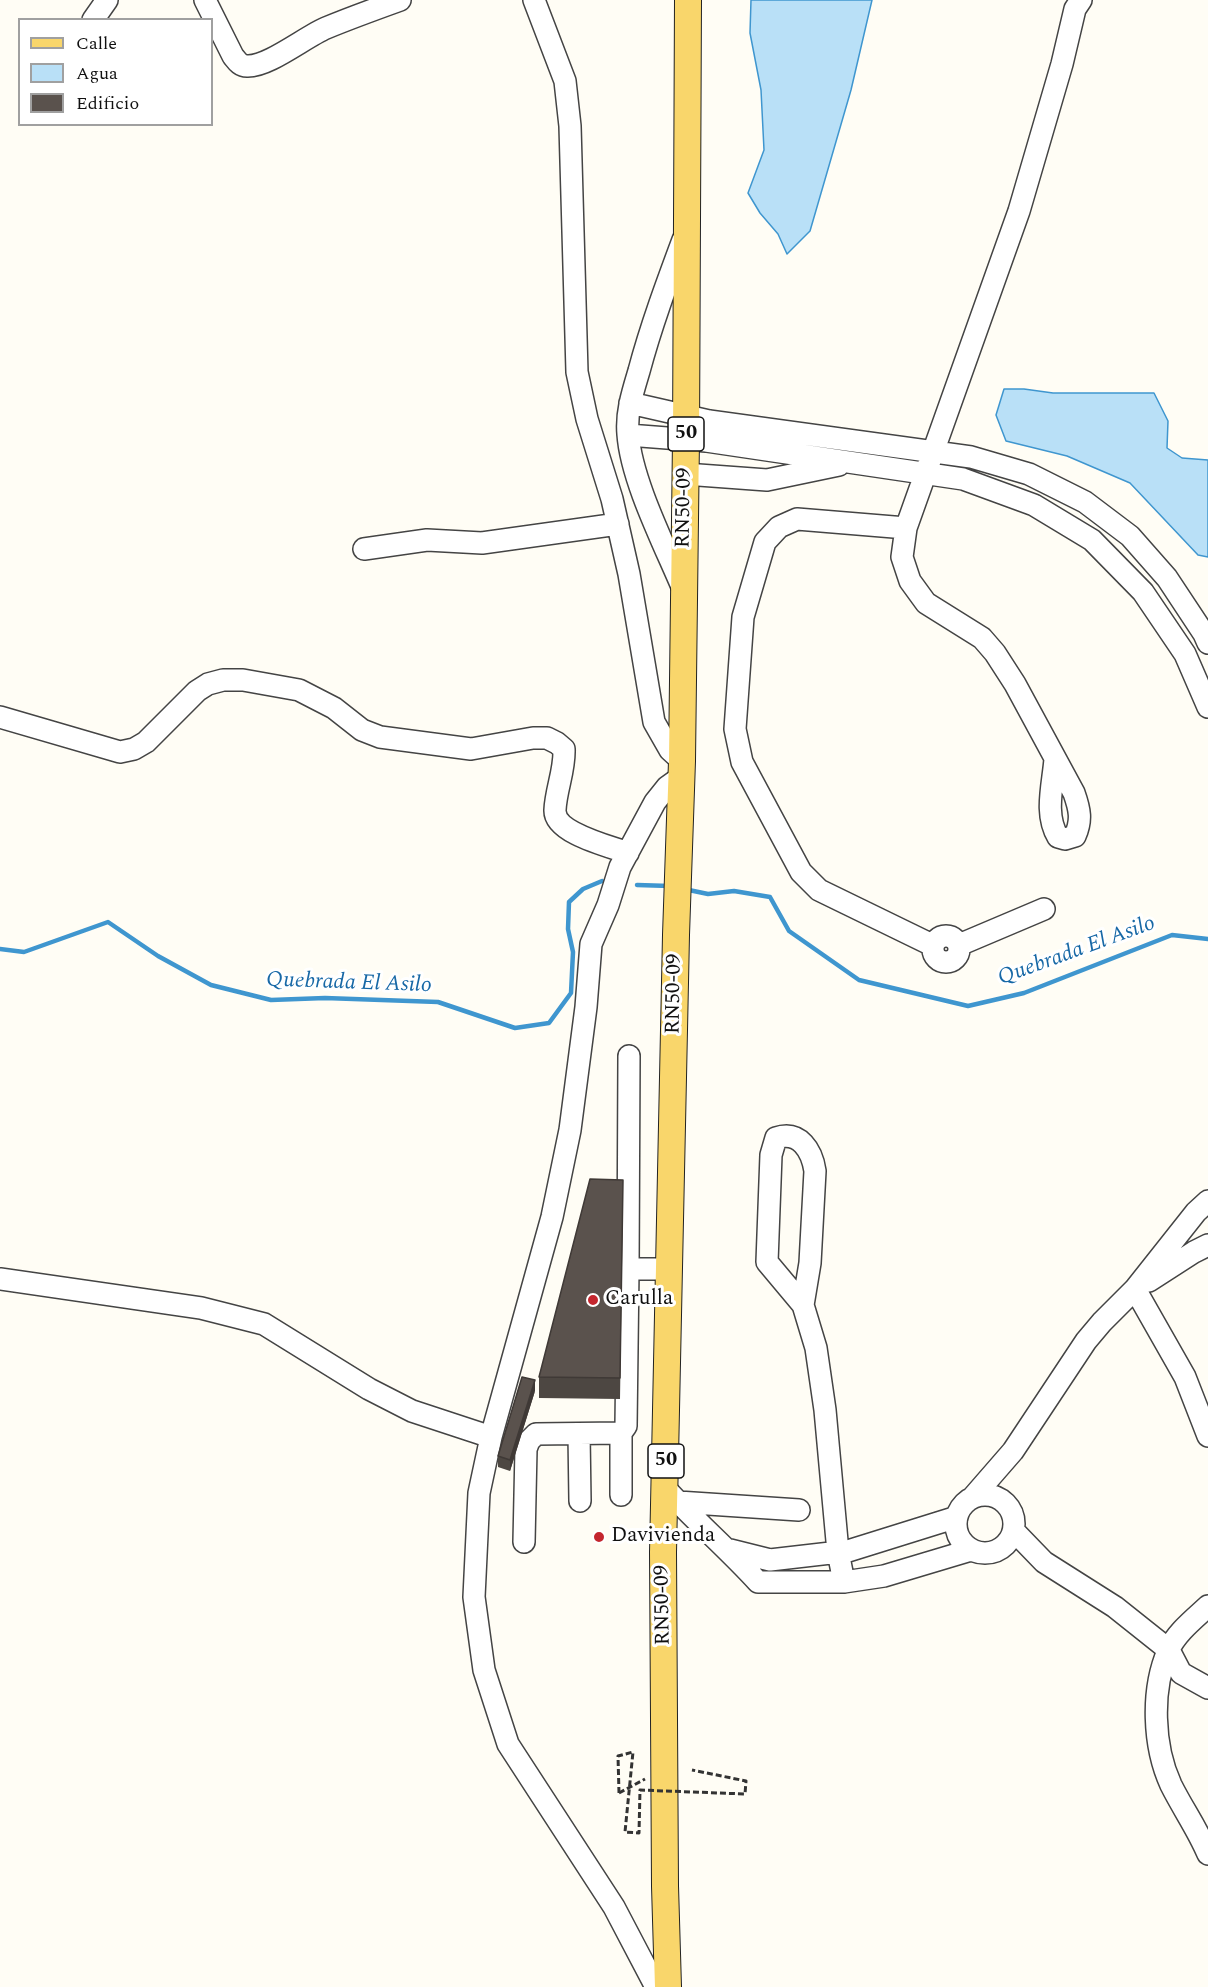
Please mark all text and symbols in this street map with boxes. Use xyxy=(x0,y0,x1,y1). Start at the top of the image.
legend xyxy=(18,18,213,126)
text: Calle xyxy=(76,30,117,57)
text: Agua xyxy=(76,60,118,87)
text: Edificio xyxy=(76,90,139,117)
road number: 50 xyxy=(668,417,704,451)
street label: RN50-09 xyxy=(672,468,698,548)
water label: Quebrada El Asilo xyxy=(995,911,1159,993)
street label: RN50-09 xyxy=(662,954,688,1034)
water label: Quebrada El Asilo xyxy=(266,968,432,1000)
place label: Carulla xyxy=(605,1287,673,1313)
marker: Carulla xyxy=(586,1293,600,1307)
road number: 50 xyxy=(648,1444,684,1478)
place label: Davivienda xyxy=(611,1524,715,1550)
marker: Davivienda xyxy=(592,1530,606,1544)
street label: RN50-09 xyxy=(651,1565,677,1645)

